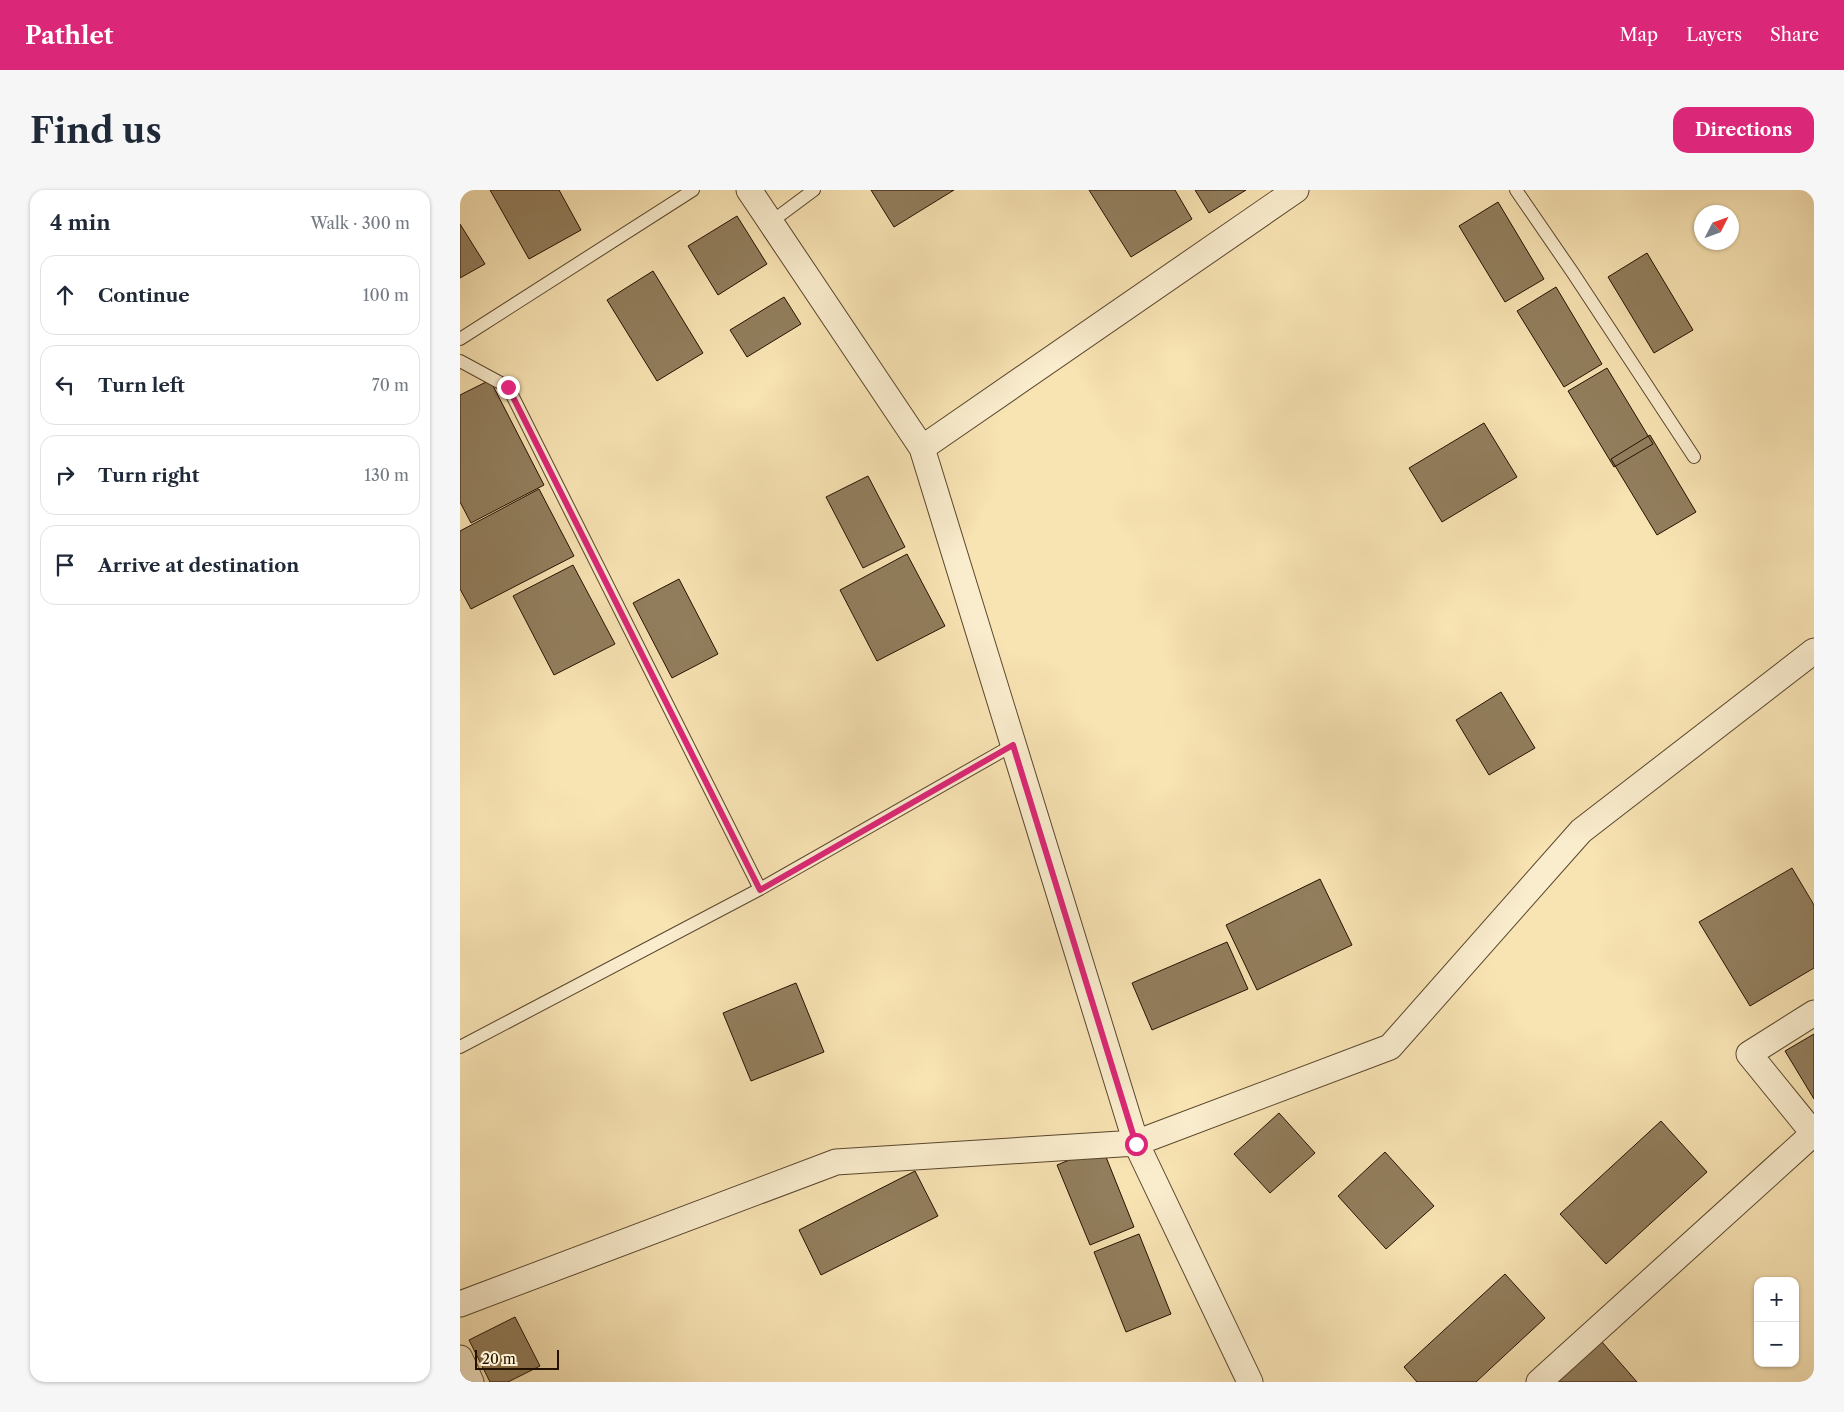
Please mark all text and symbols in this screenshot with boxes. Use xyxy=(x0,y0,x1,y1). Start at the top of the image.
text: Pathlet xyxy=(25,21,113,50)
text: Map xyxy=(1620,24,1658,46)
text: Layers xyxy=(1686,24,1742,46)
text: Share xyxy=(1770,24,1819,46)
button: Directions xyxy=(1673,107,1814,153)
text: Find us xyxy=(30,109,162,152)
north arrow xyxy=(1694,205,1739,250)
text: 4 min xyxy=(50,210,111,235)
text: Walk · 300 m xyxy=(311,213,410,233)
icon: ahead xyxy=(51,281,79,309)
text: Continue xyxy=(98,284,190,307)
text: 100 m xyxy=(363,285,409,305)
icon: left xyxy=(51,371,79,399)
text: Turn left xyxy=(98,374,185,397)
text: 70 m xyxy=(372,375,409,395)
route end xyxy=(497,376,520,399)
icon: right xyxy=(51,461,79,489)
text: Turn right xyxy=(98,464,199,487)
text: 130 m xyxy=(364,465,409,485)
icon: arrive xyxy=(51,551,79,579)
text: Arrive at destination xyxy=(98,554,299,577)
route start xyxy=(1125,1133,1148,1156)
map controls xyxy=(1754,1277,1799,1367)
button: + xyxy=(1754,1277,1799,1322)
button: − xyxy=(1754,1322,1799,1367)
scale bar xyxy=(475,1347,559,1370)
text: 20 m xyxy=(482,1350,516,1368)

